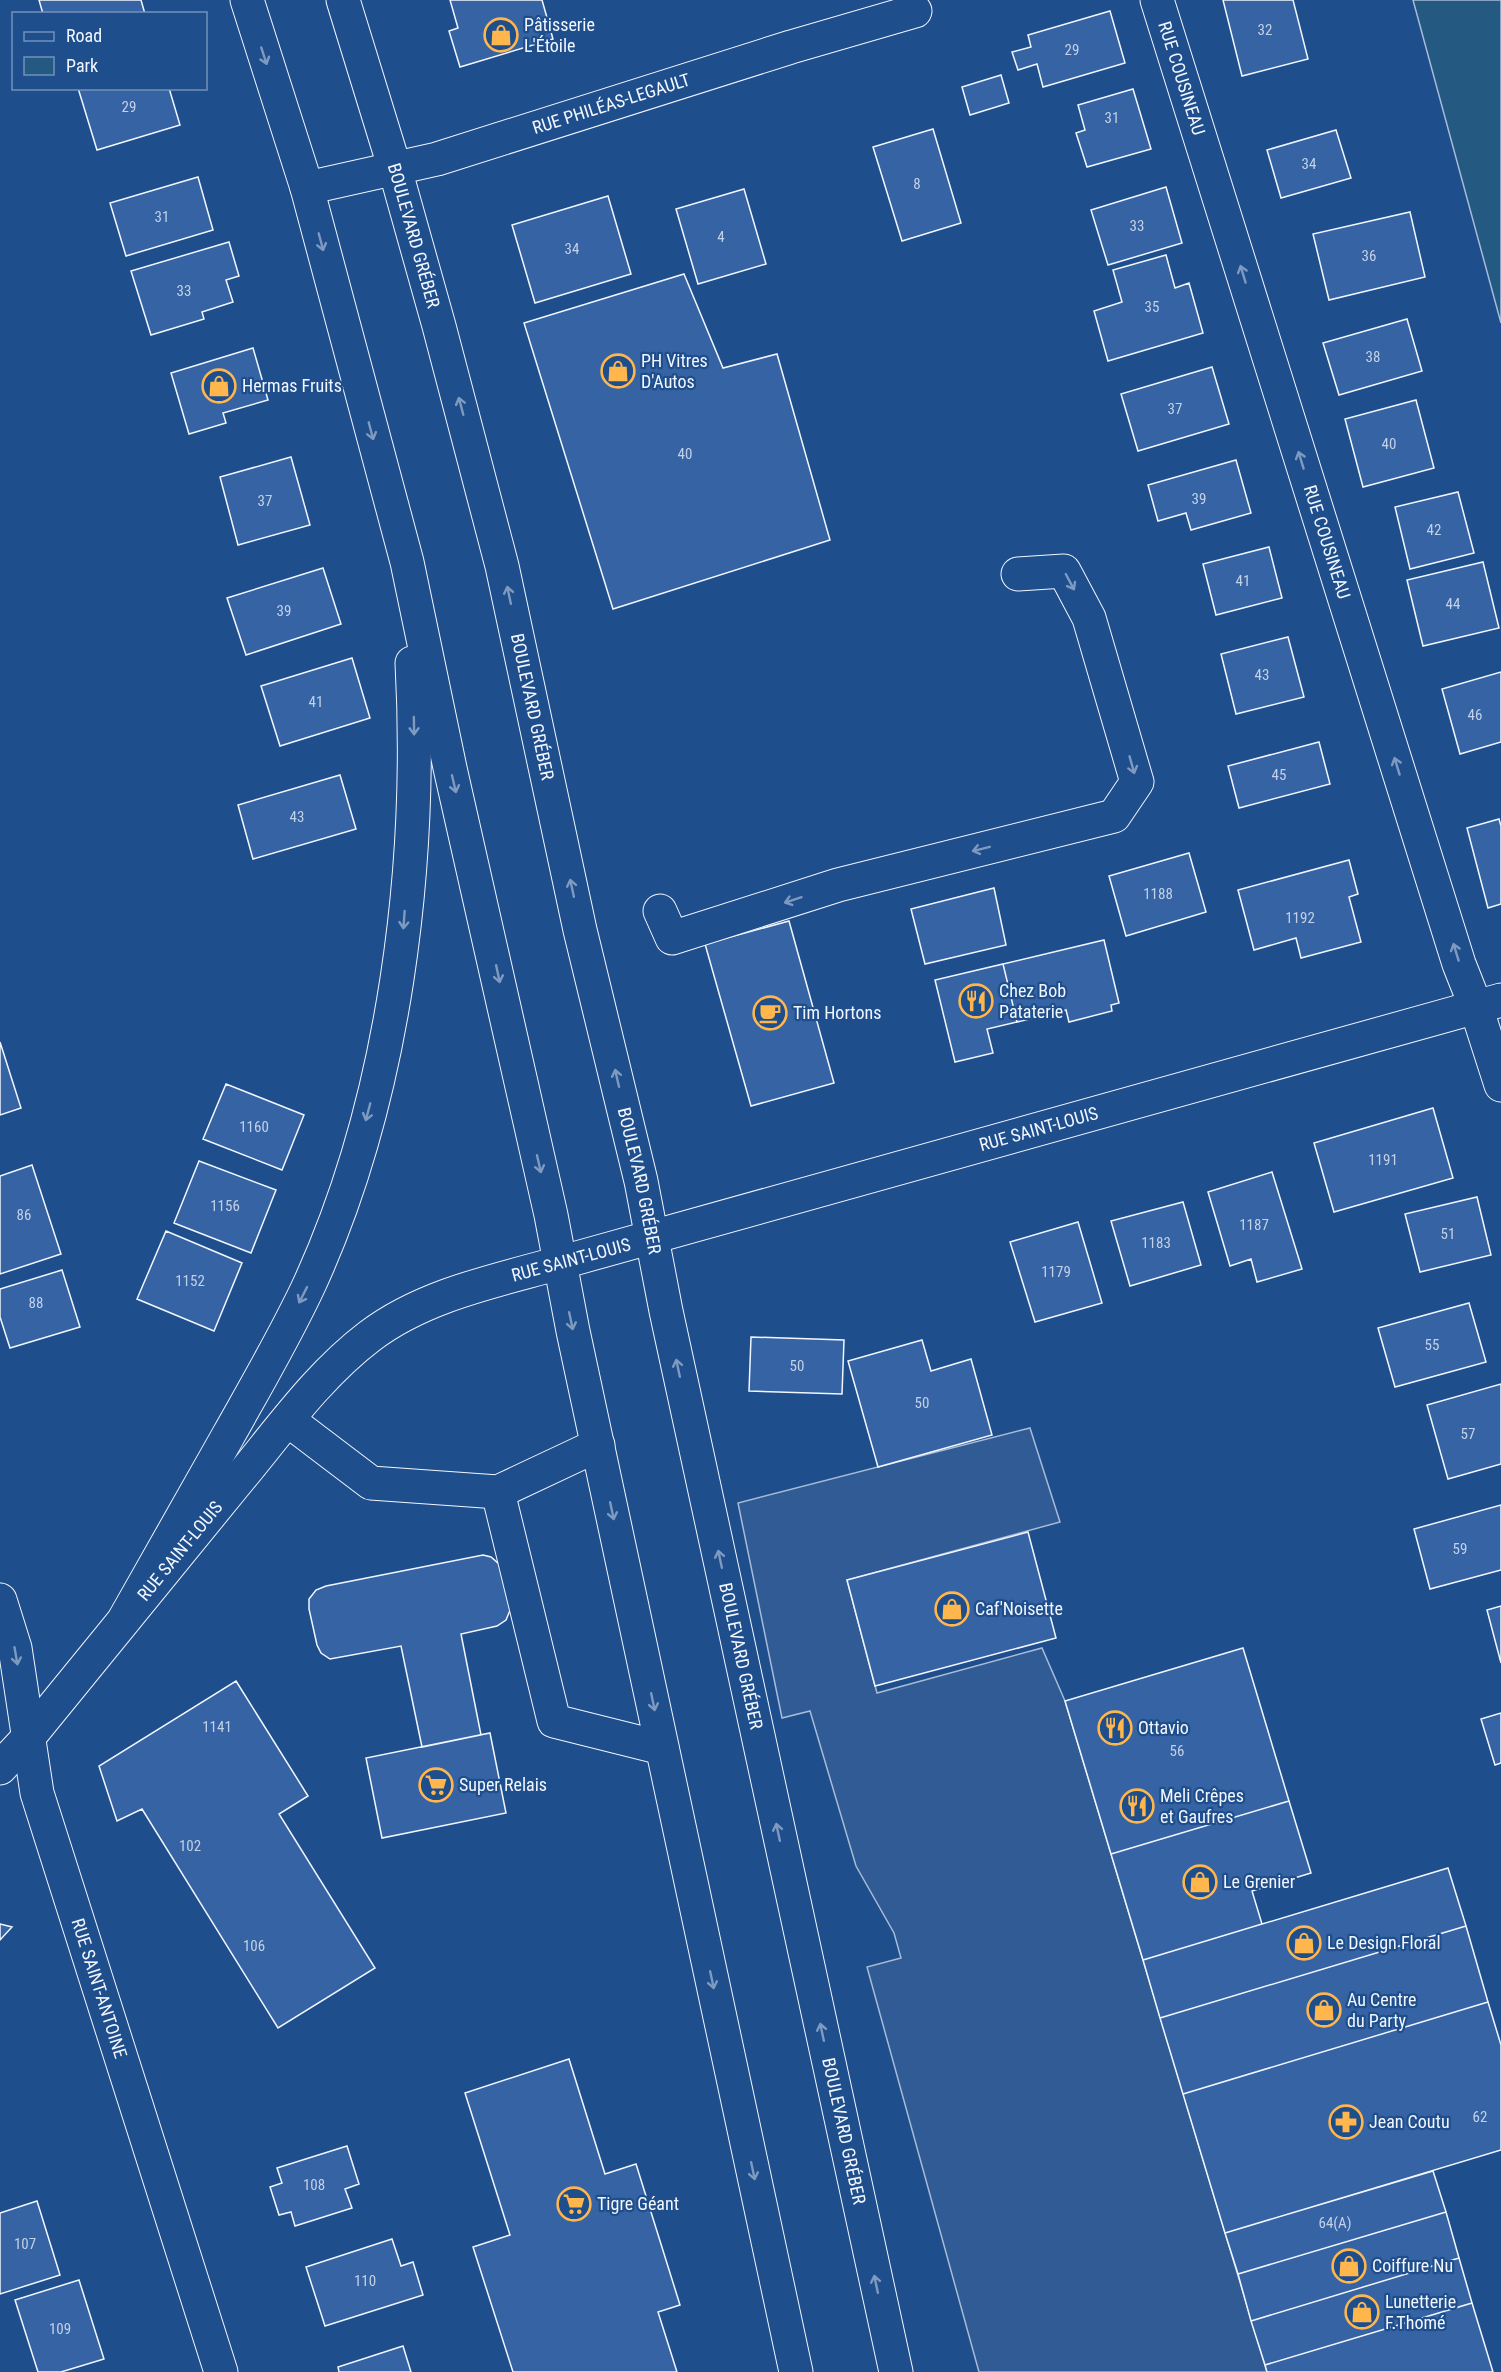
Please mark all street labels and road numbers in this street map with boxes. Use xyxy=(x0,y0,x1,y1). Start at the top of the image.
street label: RUE COUSINEAU xyxy=(1154,19,1210,138)
street label: RUE PHILÉAS-LEGAULT xyxy=(530,69,693,138)
street label: BOULEVARD GRÉBER xyxy=(384,160,445,311)
street label: RUE COUSINEAU xyxy=(1300,482,1355,601)
street label: BOULEVARD GRÉBER xyxy=(507,631,559,782)
street label: RUE SAINT-LOUIS xyxy=(977,1102,1100,1155)
street label: BOULEVARD GRÉBER xyxy=(613,1105,666,1256)
street label: RUE SAINT-LOUIS xyxy=(509,1234,633,1285)
street label: RUE SAINT-LOUIS xyxy=(133,1497,227,1605)
street label: BOULEVARD GRÉBER xyxy=(715,1581,767,1732)
street label: RUE SAINT-ANTOINE xyxy=(68,1916,132,2061)
street label: BOULEVARD GRÉBER xyxy=(818,2056,870,2207)

